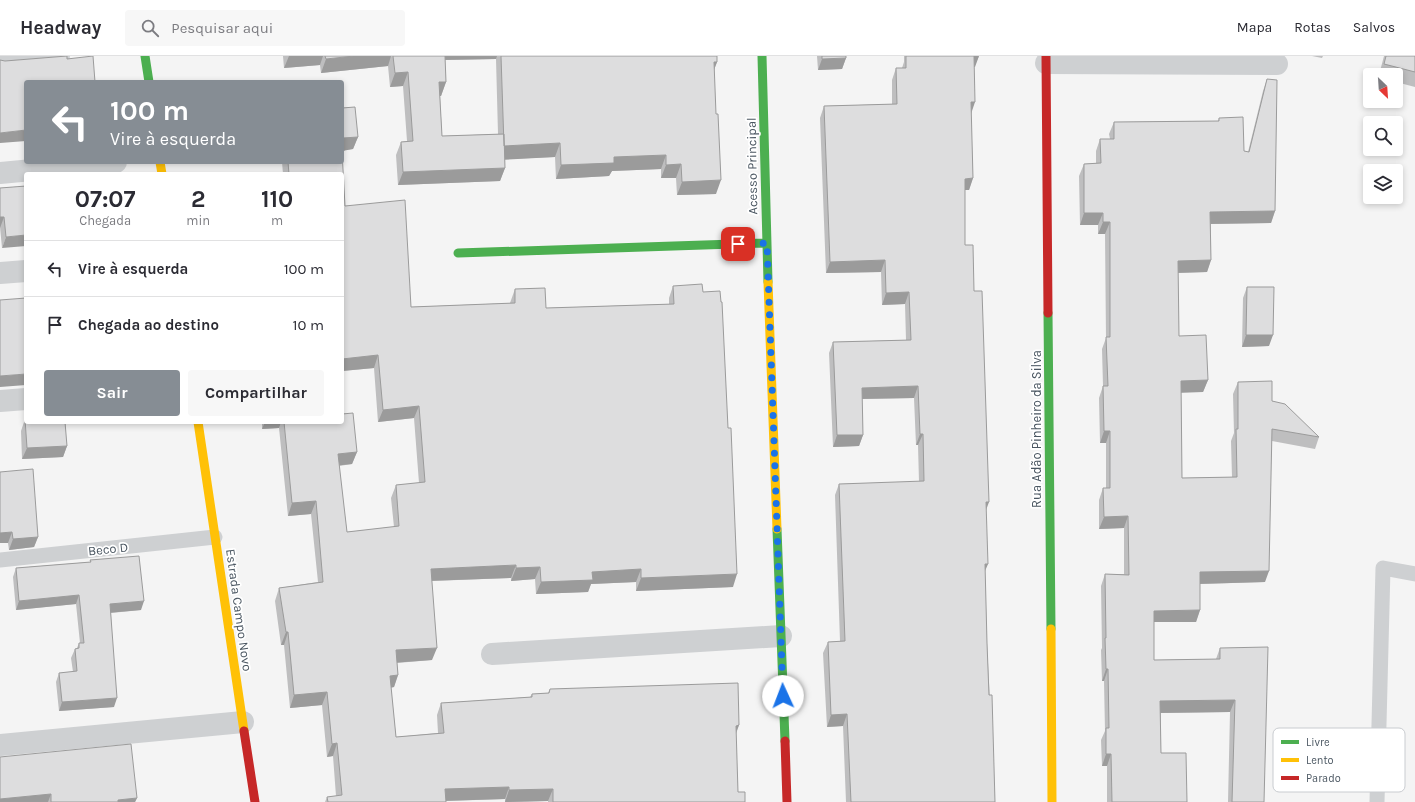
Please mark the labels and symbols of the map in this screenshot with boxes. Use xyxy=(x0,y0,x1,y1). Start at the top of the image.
north arrow xyxy=(1363,68,1403,108)
street label: Acesso Principal xyxy=(744,117,760,215)
pin xyxy=(721,227,755,261)
street label: Rua Adão Pinheiro da Silva xyxy=(1029,350,1044,508)
street label: Beco D xyxy=(87,539,129,559)
street label: Estrada Campo Novo xyxy=(223,548,255,672)
position arrow xyxy=(762,675,804,717)
legend xyxy=(1273,728,1405,792)
text: Livre xyxy=(1306,736,1330,749)
text: Lento xyxy=(1306,754,1334,767)
text: Parado xyxy=(1306,772,1341,785)

